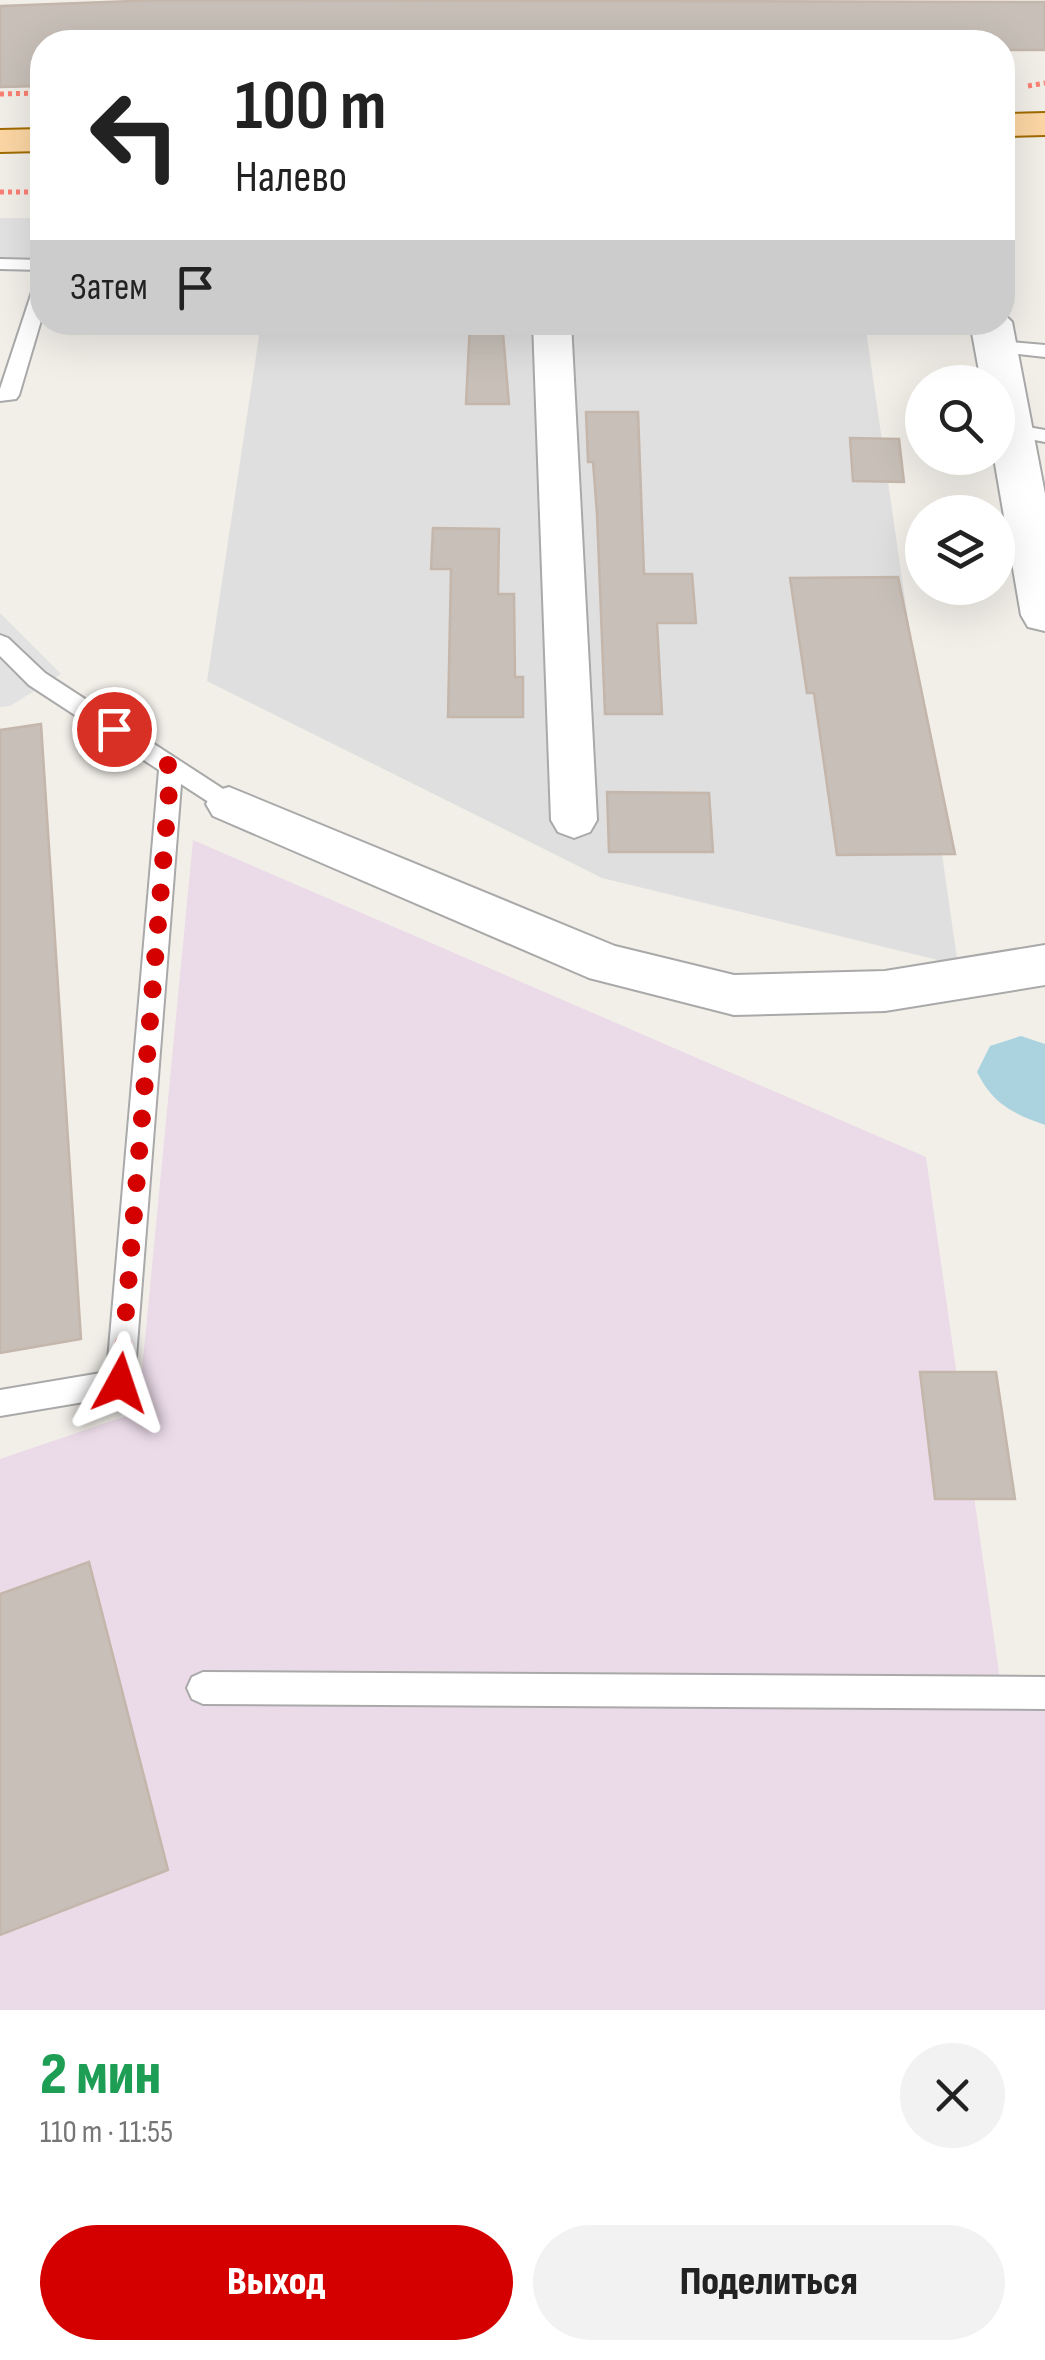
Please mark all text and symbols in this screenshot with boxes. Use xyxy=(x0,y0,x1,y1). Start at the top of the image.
text: 100 m xyxy=(235,65,386,149)
icon: left xyxy=(70,70,200,200)
text: Налево xyxy=(235,150,347,205)
icon: arrive xyxy=(168,260,223,315)
text: Затем xyxy=(70,265,148,310)
map controls xyxy=(905,365,1015,605)
button: search xyxy=(905,365,1015,475)
button: layers xyxy=(905,495,1015,605)
pin xyxy=(72,687,157,772)
icon: arrive xyxy=(87,702,142,757)
position arrow xyxy=(68,1331,172,1435)
text: 2 мин xyxy=(40,2039,161,2111)
button: close xyxy=(900,2043,1005,2148)
text: 110 m · 11:55 xyxy=(40,2113,173,2152)
button: Выход xyxy=(40,2225,513,2340)
button: Поделиться xyxy=(533,2225,1005,2340)

